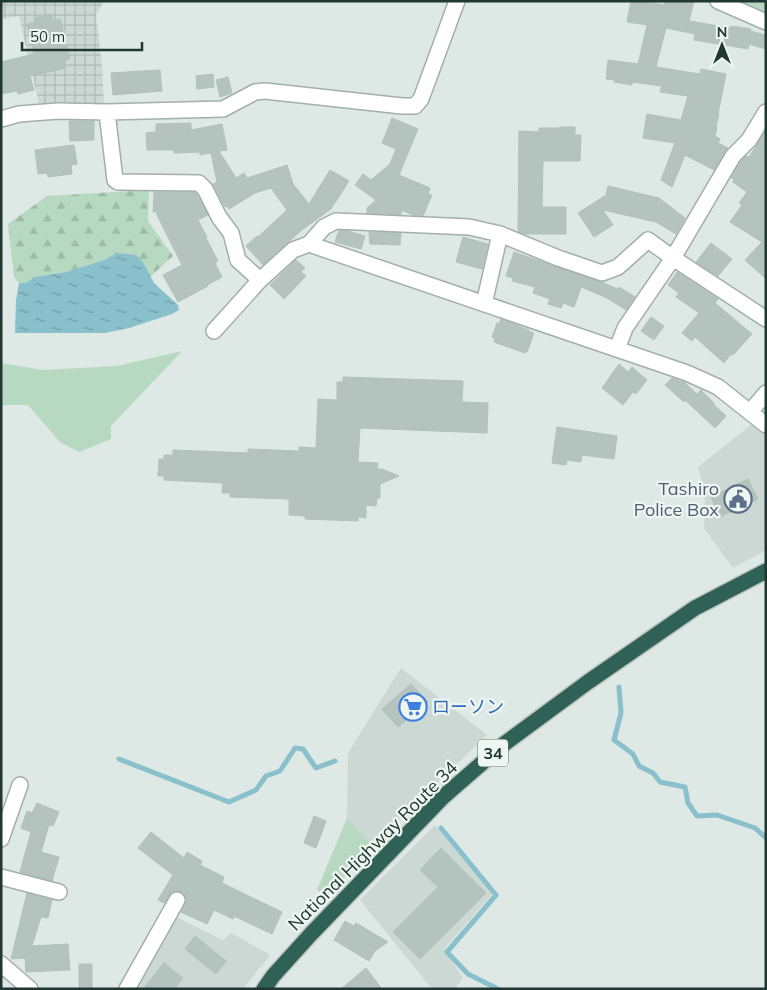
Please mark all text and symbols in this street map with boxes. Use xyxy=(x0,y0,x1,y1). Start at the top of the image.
scale bar xyxy=(22,20,142,52)
north arrow xyxy=(697,20,747,70)
text: N xyxy=(717,23,727,41)
text: 50 m xyxy=(30,27,65,46)
place label: Tashiro Police Box xyxy=(634,477,719,521)
public building icon: Tashiro Police Box xyxy=(723,484,753,514)
supermarket icon: ローソン xyxy=(398,692,428,722)
place label: ローソン xyxy=(432,695,504,718)
road number: 34 xyxy=(478,740,508,766)
street label: National Highway Route 34 xyxy=(283,756,462,935)

